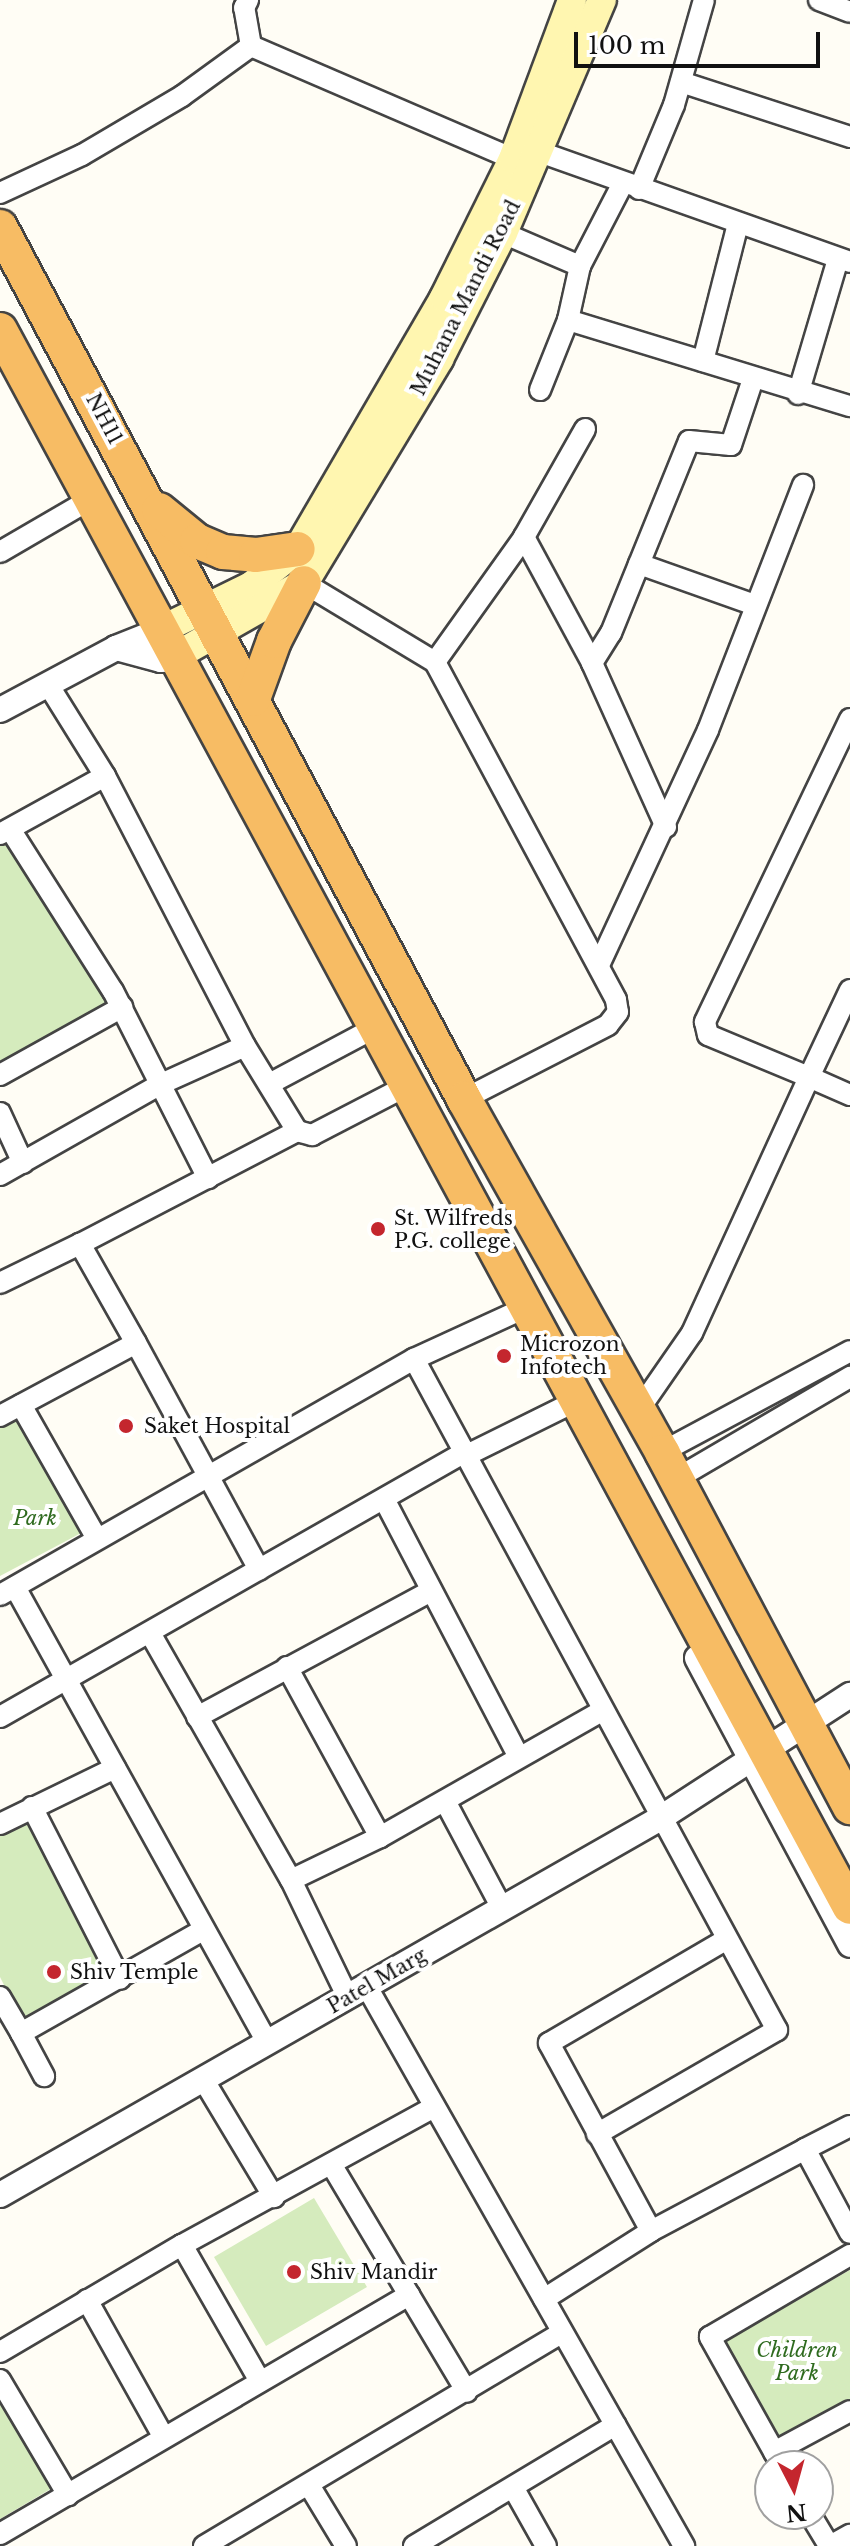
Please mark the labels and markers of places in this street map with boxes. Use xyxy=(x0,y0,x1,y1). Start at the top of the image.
place label: St. Wilfreds P.G. college xyxy=(394,1206,514,1253)
marker: St. Wilfreds P.G. college xyxy=(369,1220,387,1238)
place label: Microzon Infotech xyxy=(520,1332,620,1379)
marker: Microzon Infotech xyxy=(495,1347,513,1365)
place label: Saket Hospital xyxy=(144,1414,290,1438)
marker: Saket Hospital xyxy=(115,1415,137,1437)
place label: Shiv Temple xyxy=(70,1960,200,1984)
marker: Shiv Temple xyxy=(45,1963,63,1981)
place label: Shiv Mandir xyxy=(310,2260,438,2284)
marker: Shiv Mandir xyxy=(285,2263,303,2281)

